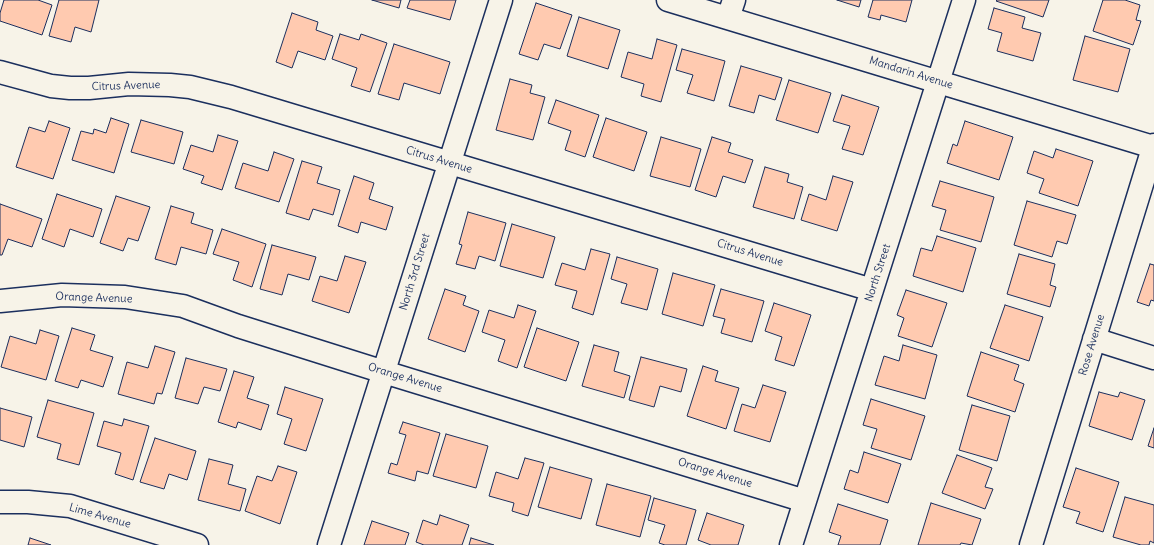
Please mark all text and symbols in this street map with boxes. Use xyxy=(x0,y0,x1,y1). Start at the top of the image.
street label: Mandarin Avenue xyxy=(867,54,955,92)
street label: Citrus Avenue xyxy=(91,78,161,94)
street label: Citrus Avenue xyxy=(404,144,474,176)
street label: North 3rd Street xyxy=(397,232,433,312)
street label: Citrus Avenue xyxy=(715,237,785,269)
street label: North Street xyxy=(862,242,894,304)
street label: Orange Avenue xyxy=(55,290,133,306)
street label: Rose Avenue xyxy=(1076,313,1108,377)
street label: Orange Avenue xyxy=(366,360,444,396)
street label: Orange Avenue xyxy=(676,455,754,491)
street label: Lime Avenue xyxy=(68,501,132,531)

